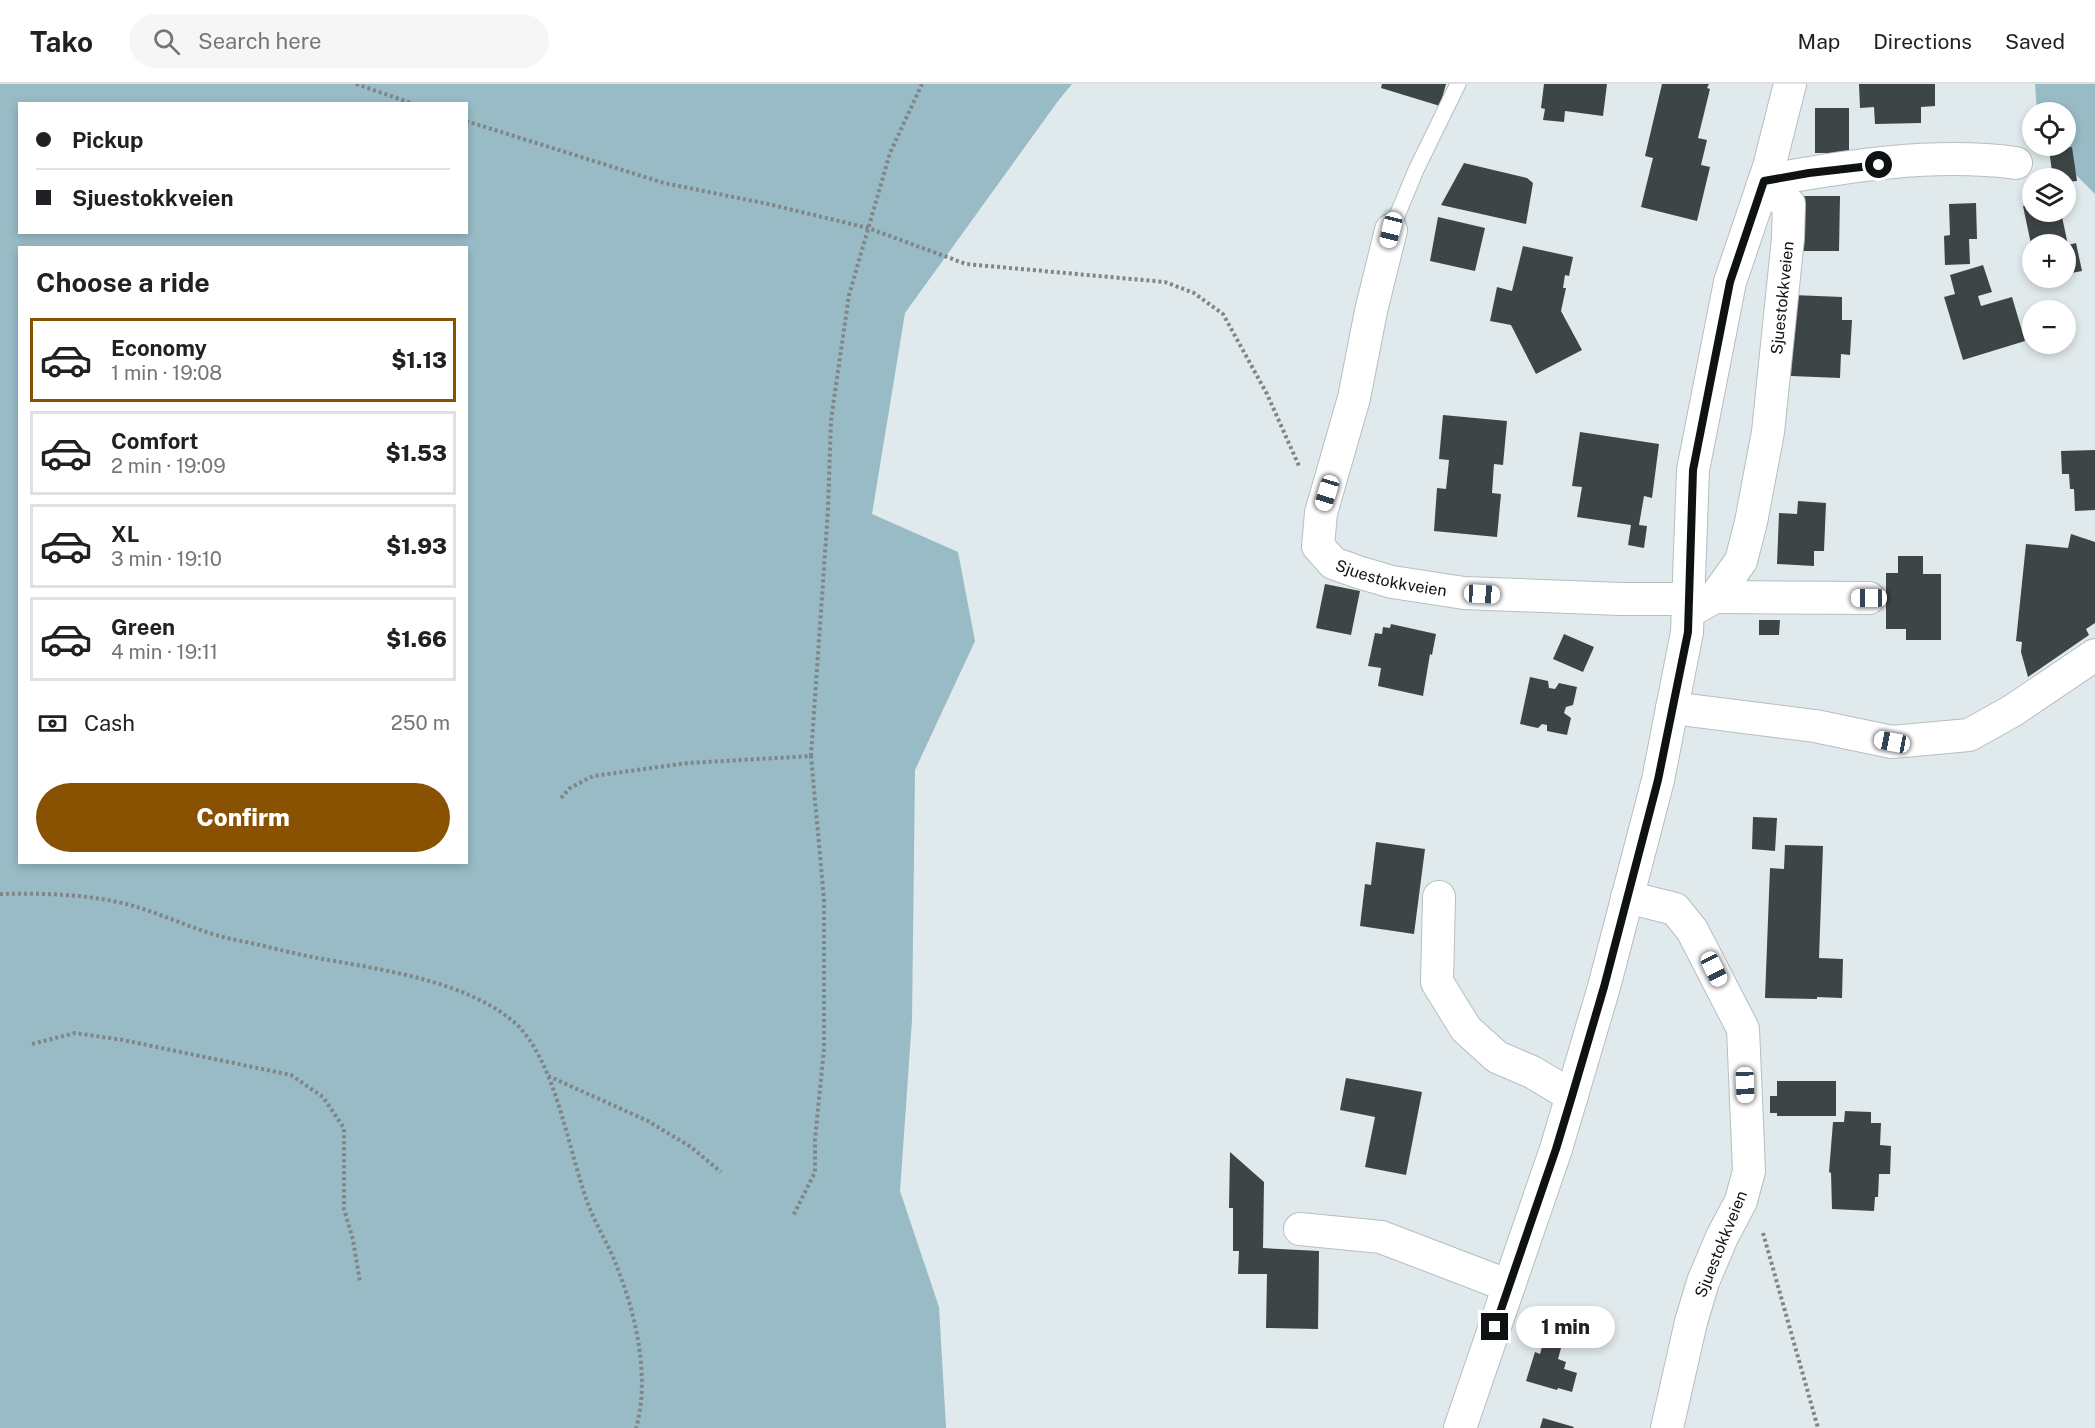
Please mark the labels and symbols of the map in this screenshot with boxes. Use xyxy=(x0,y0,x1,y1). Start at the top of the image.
route start xyxy=(1865,151,1892,178)
car xyxy=(1378,210,1404,250)
street label: Sjuestokkveien xyxy=(1767,240,1797,355)
car xyxy=(1313,473,1341,513)
street label: Sjuestokkveien xyxy=(1333,555,1448,600)
car xyxy=(1464,584,1500,604)
car xyxy=(1851,589,1887,607)
car xyxy=(1873,730,1911,754)
car xyxy=(1698,949,1730,989)
car xyxy=(1735,1067,1755,1103)
street label: Sjuestokkveien xyxy=(1691,1188,1751,1300)
callout: 1 min xyxy=(1516,1306,1615,1348)
route end xyxy=(1481,1313,1508,1340)

